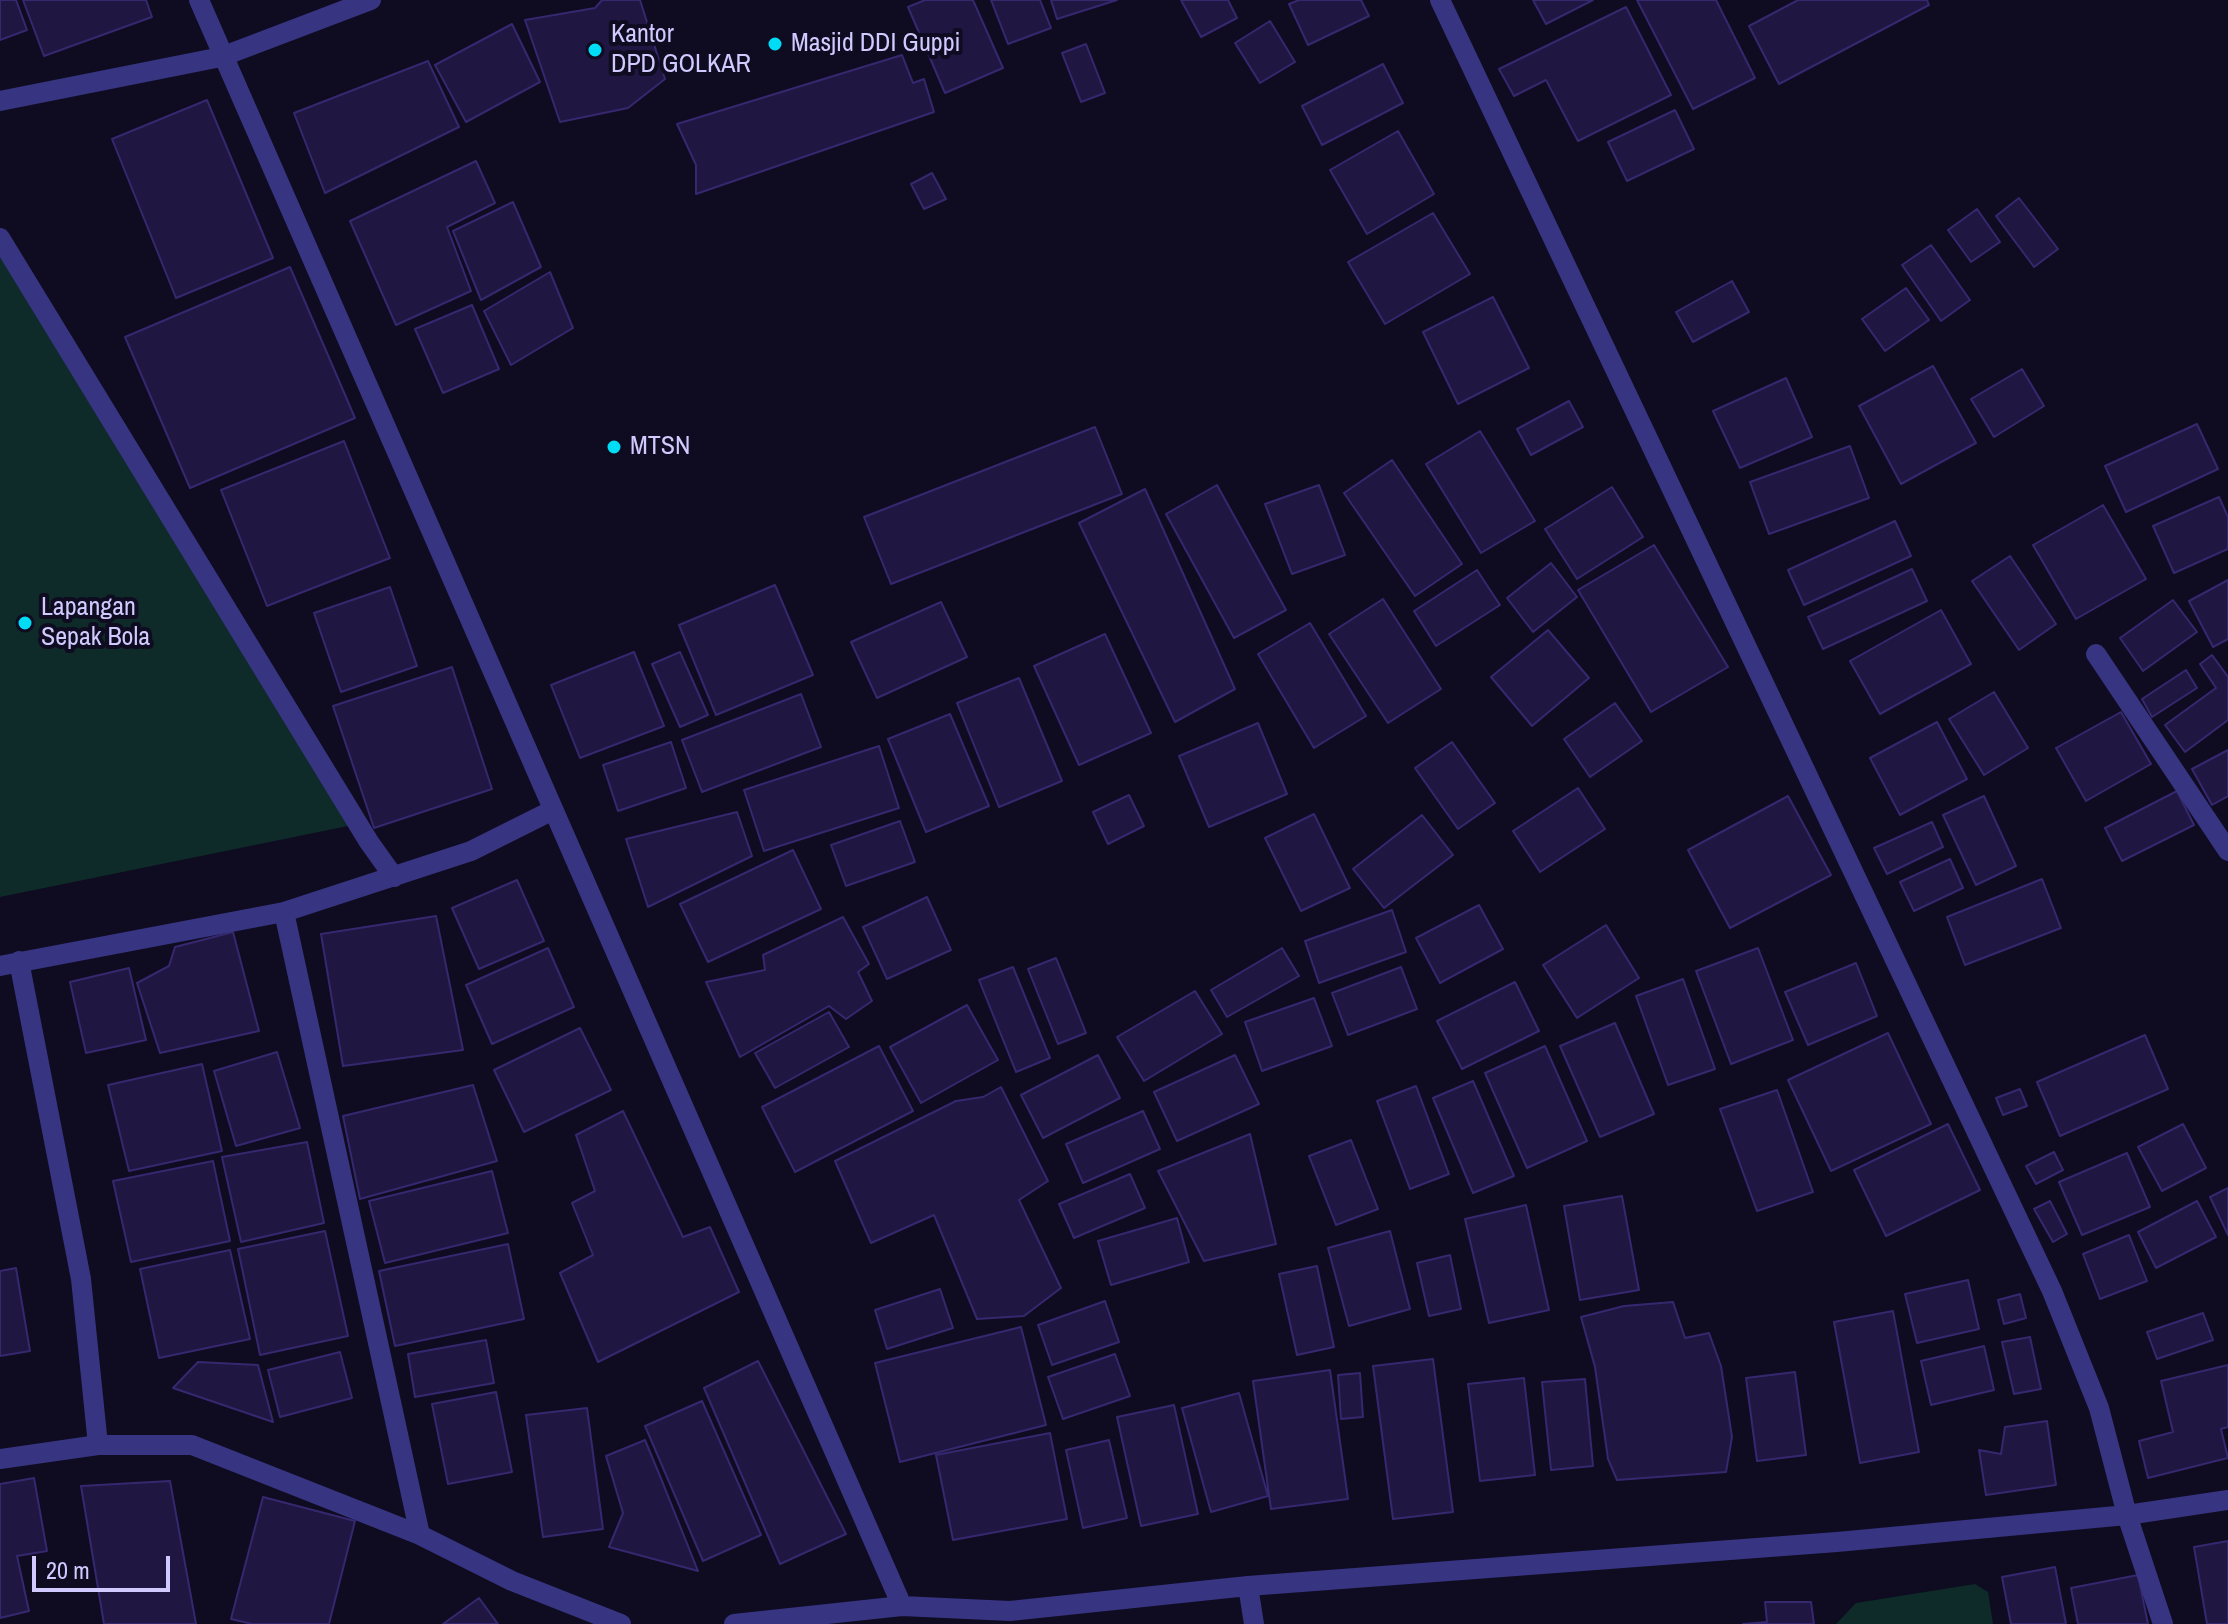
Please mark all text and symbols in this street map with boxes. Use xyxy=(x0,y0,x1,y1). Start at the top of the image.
place label: Kantor DPD GOLKAR xyxy=(611,19,751,80)
place label: Masjid DDI Guppi xyxy=(791,28,960,60)
marker: Masjid DDI Guppi xyxy=(766,35,784,53)
marker: Kantor DPD GOLKAR xyxy=(586,41,604,59)
place label: MTSN xyxy=(630,431,690,463)
marker: MTSN xyxy=(605,438,623,456)
place label: Lapangan Sepak Bola xyxy=(41,592,150,654)
marker: Lapangan Sepak Bola xyxy=(16,614,34,632)
scale bar xyxy=(36,1540,174,1590)
text: 20 m xyxy=(46,1554,90,1586)

